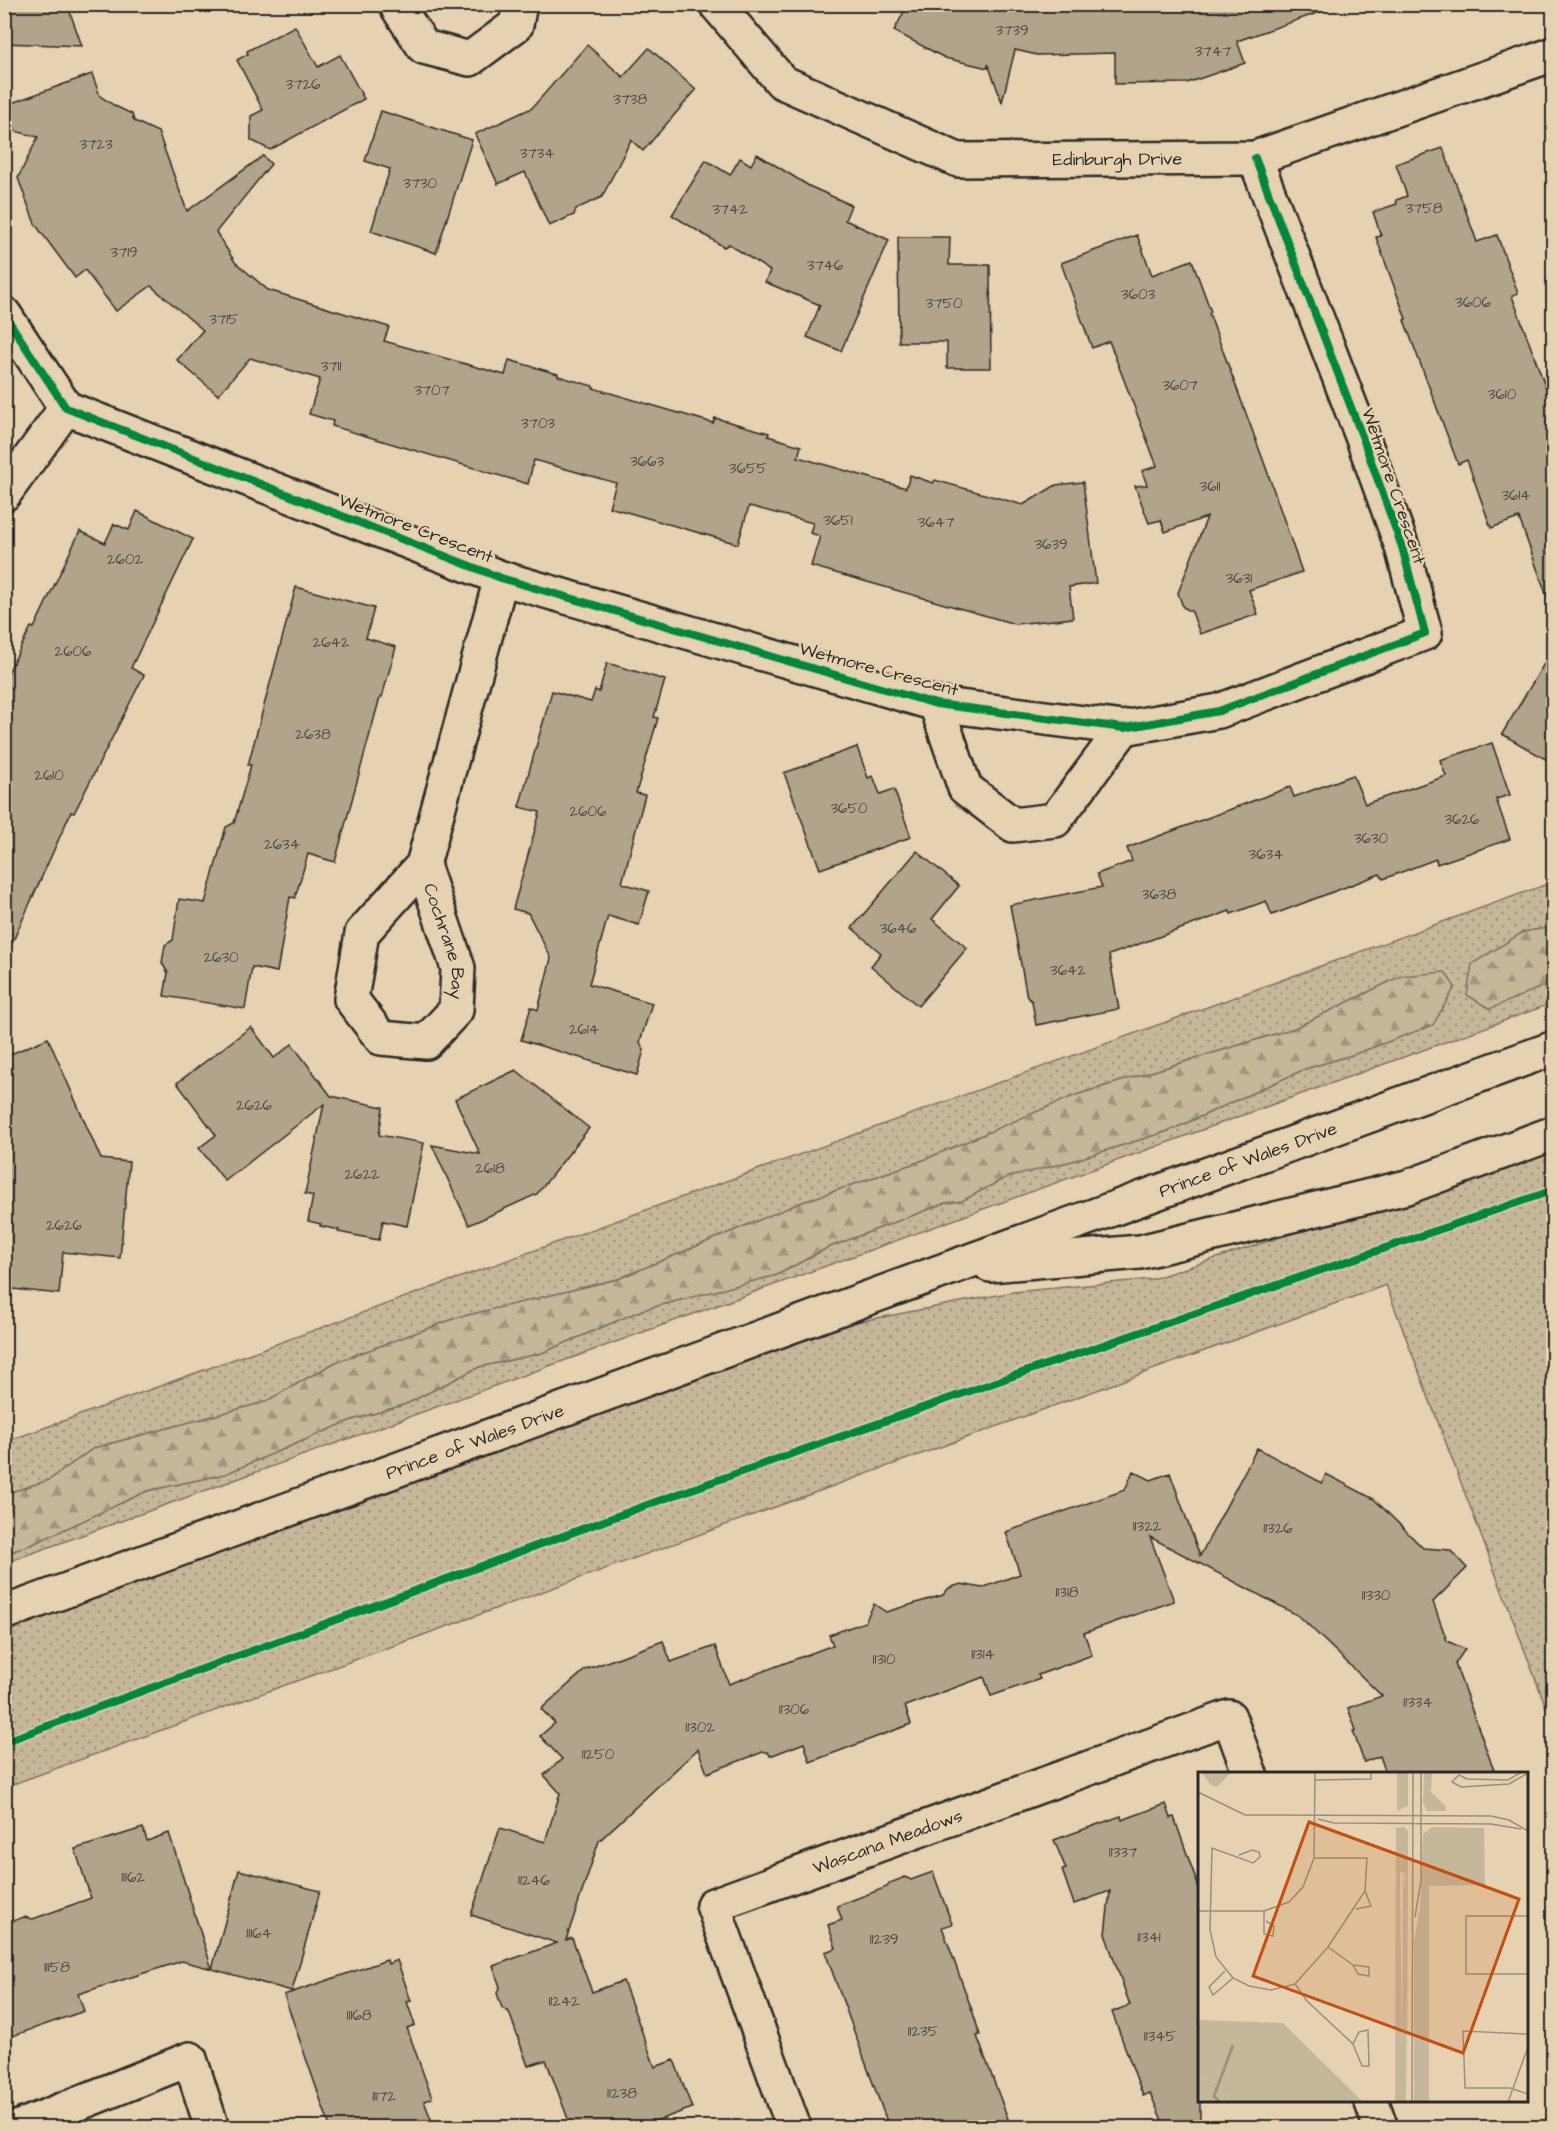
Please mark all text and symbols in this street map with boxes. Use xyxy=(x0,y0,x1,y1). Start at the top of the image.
house number: 3739 xyxy=(995,20,1029,41)
house number: 3747 xyxy=(1195,41,1231,62)
house number: 3726 xyxy=(286,74,321,95)
house number: 3738 xyxy=(613,89,647,110)
house number: 3723 xyxy=(79,134,113,155)
house number: 3734 xyxy=(520,143,554,164)
street label: Edinburgh Drive xyxy=(1052,146,1182,173)
house number: 3730 xyxy=(403,173,438,194)
house number: 3758 xyxy=(1405,198,1443,219)
house number: 3742 xyxy=(712,199,748,220)
house number: 3719 xyxy=(110,242,138,263)
house number: 3746 xyxy=(807,255,844,276)
house number: 3603 xyxy=(1121,284,1155,305)
house number: 3606 xyxy=(1455,292,1492,313)
house number: 3750 xyxy=(926,293,963,314)
house number: 3715 xyxy=(209,309,239,330)
house number: 3711 xyxy=(321,356,341,377)
house number: 3607 xyxy=(1162,375,1198,396)
house number: 3707 xyxy=(414,380,450,401)
house number: 3610 xyxy=(1488,384,1517,405)
street label: Wetmore Crescent xyxy=(1355,405,1432,568)
house number: 3703 xyxy=(521,413,555,434)
house number: 3663 xyxy=(630,451,664,472)
house number: 3655 xyxy=(729,458,768,479)
house number: 3611 xyxy=(1200,476,1221,497)
house number: 3614 xyxy=(1501,485,1531,506)
street label: Wetmore Crescent xyxy=(335,487,497,570)
house number: 3651 xyxy=(823,510,853,531)
house number: 3647 xyxy=(918,512,954,533)
house number: 3639 xyxy=(1034,534,1068,555)
house number: 2602 xyxy=(107,549,143,570)
house number: 3631 xyxy=(1226,568,1252,589)
house number: 2642 xyxy=(313,632,350,653)
street label: Wetmore Crescent xyxy=(797,636,962,703)
house number: 2606 xyxy=(55,641,92,662)
house number: 2638 xyxy=(295,724,331,745)
house number: 2610 xyxy=(34,765,64,786)
house number: 3650 xyxy=(830,798,868,819)
house number: 2606 xyxy=(570,801,607,822)
house number: 3626 xyxy=(1444,809,1480,830)
house number: 3630 xyxy=(1354,828,1389,849)
house number: 2634 xyxy=(264,834,300,855)
house number: 3634 xyxy=(1249,844,1283,865)
street label: Cochrane Bay xyxy=(417,880,470,1000)
house number: 3638 xyxy=(1142,884,1176,905)
house number: 3646 xyxy=(880,918,917,939)
house number: 2630 xyxy=(203,947,239,968)
house number: 3642 xyxy=(1050,960,1086,981)
house number: 2614 xyxy=(569,1019,599,1040)
house number: 2626 xyxy=(236,1095,273,1116)
street label: Prince of Wales Drive xyxy=(1156,1116,1341,1204)
house number: 2618 xyxy=(475,1158,505,1179)
house number: 2622 xyxy=(344,1164,380,1185)
house number: 2626 xyxy=(46,1215,83,1236)
street label: Prince of Wales Drive xyxy=(382,1398,568,1486)
house number: 11322 xyxy=(1133,1516,1162,1537)
house number: 11326 xyxy=(1263,1518,1293,1539)
house number: 11318 xyxy=(1055,1582,1079,1603)
house number: 11330 xyxy=(1362,1585,1391,1606)
house number: 11314 xyxy=(971,1644,995,1665)
house number: 11310 xyxy=(873,1649,896,1670)
house number: 11334 xyxy=(1403,1692,1433,1713)
house number: 11306 xyxy=(779,1699,810,1720)
house number: 11302 xyxy=(685,1717,715,1738)
house number: 11250 xyxy=(582,1744,615,1765)
inset map xyxy=(1198,1772,1528,2102)
street label: Wascana Meadows xyxy=(809,1803,966,1881)
house number: 11337 xyxy=(1109,1842,1137,1863)
house number: 11162 xyxy=(121,1867,145,1888)
house number: 11246 xyxy=(518,1870,551,1891)
house number: 11164 xyxy=(246,1923,272,1944)
house number: 11341 xyxy=(1137,1927,1161,1948)
house number: 11239 xyxy=(870,1929,898,1950)
house number: 11158 xyxy=(44,1957,70,1978)
house number: 11242 xyxy=(548,1991,580,2012)
house number: 11168 xyxy=(347,2005,372,2026)
house number: 11235 xyxy=(908,2021,939,2042)
house number: 11345 xyxy=(1144,2026,1177,2047)
house number: 11238 xyxy=(607,2083,637,2104)
house number: 11172 xyxy=(372,2086,396,2107)

